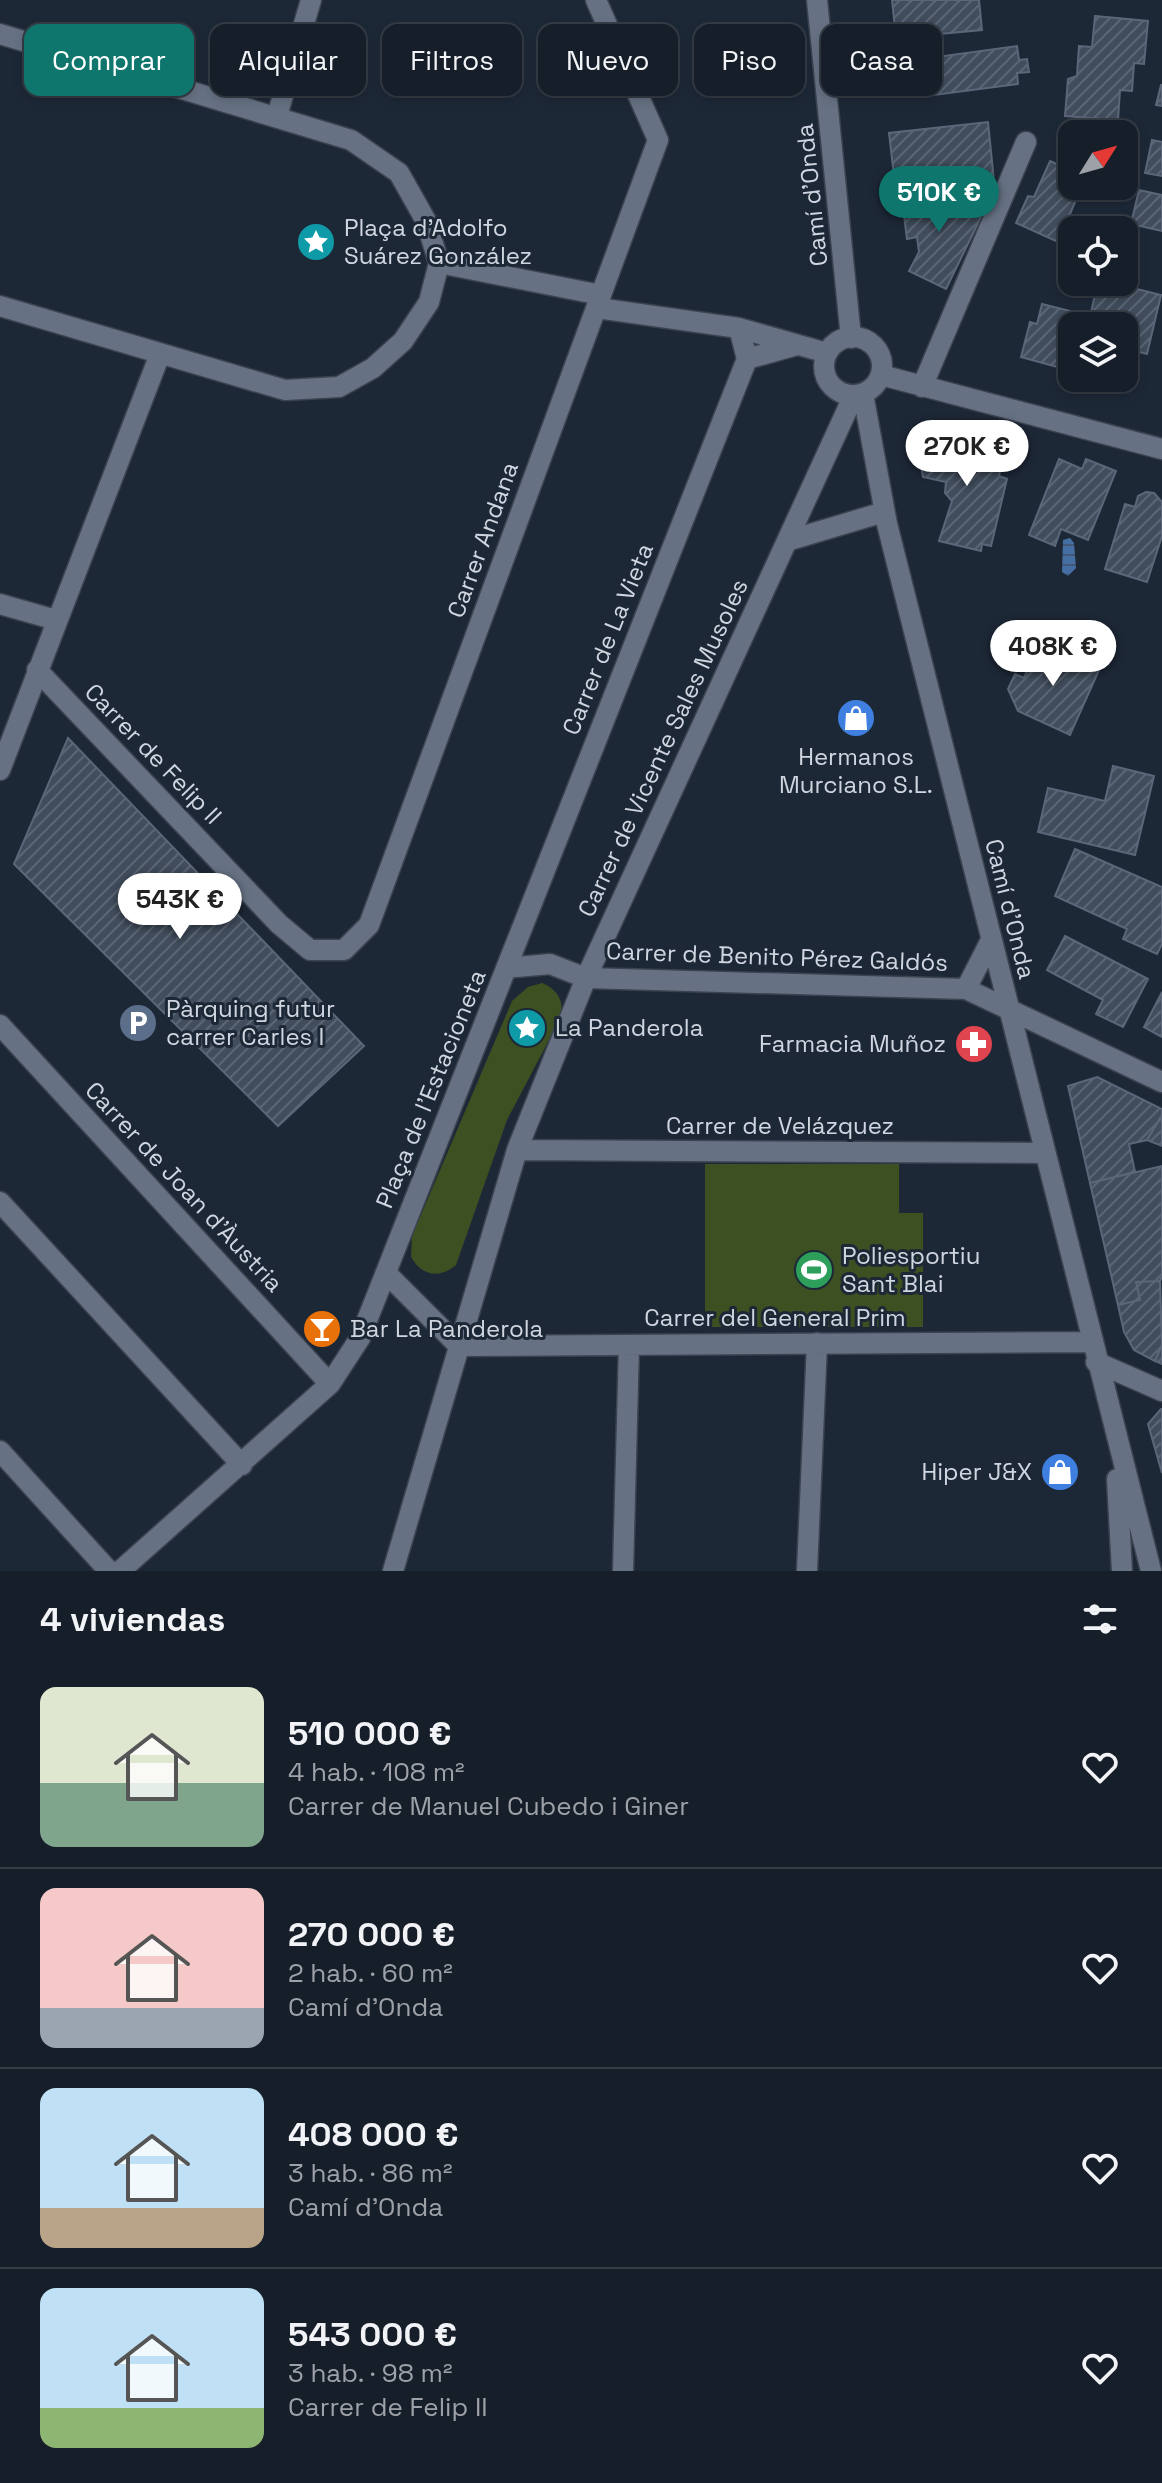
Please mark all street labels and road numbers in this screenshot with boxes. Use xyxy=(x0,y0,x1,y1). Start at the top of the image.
street label: Camí d'Onda xyxy=(789,122,834,268)
street label: Carrer Andana xyxy=(440,457,525,622)
street label: Carrer de La Vieta xyxy=(555,538,660,739)
street label: Carrer de Vicente Sales Musoles xyxy=(570,574,755,922)
street label: Carrer de Felip II xyxy=(78,677,229,831)
street label: Camí d'Onda xyxy=(978,836,1043,982)
street label: Carrer de Benito Pérez Galdós xyxy=(605,935,949,978)
street label: Plaça de l'Estacioneta xyxy=(369,965,493,1213)
street label: Carrer de Joan d'Àustria xyxy=(79,1075,290,1299)
street label: Carrer de Velázquez xyxy=(666,1110,894,1141)
street label: Carrer del General Prim xyxy=(644,1302,906,1333)

